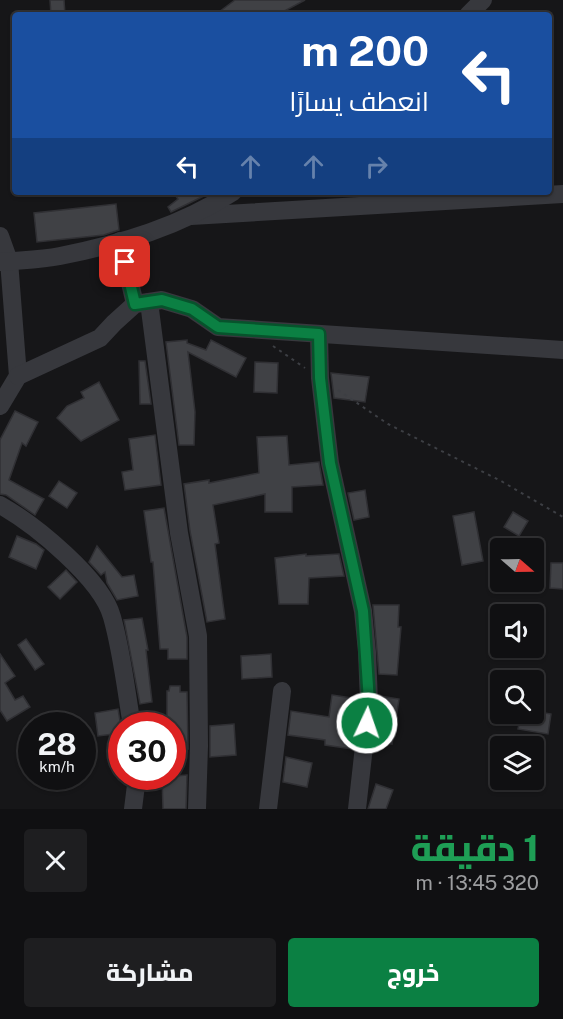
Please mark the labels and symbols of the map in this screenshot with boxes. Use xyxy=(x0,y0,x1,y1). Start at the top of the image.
pin xyxy=(99,236,150,287)
north arrow xyxy=(490,538,544,592)
position arrow xyxy=(335,691,399,755)
speed limit sign: 30 xyxy=(108,712,186,790)

